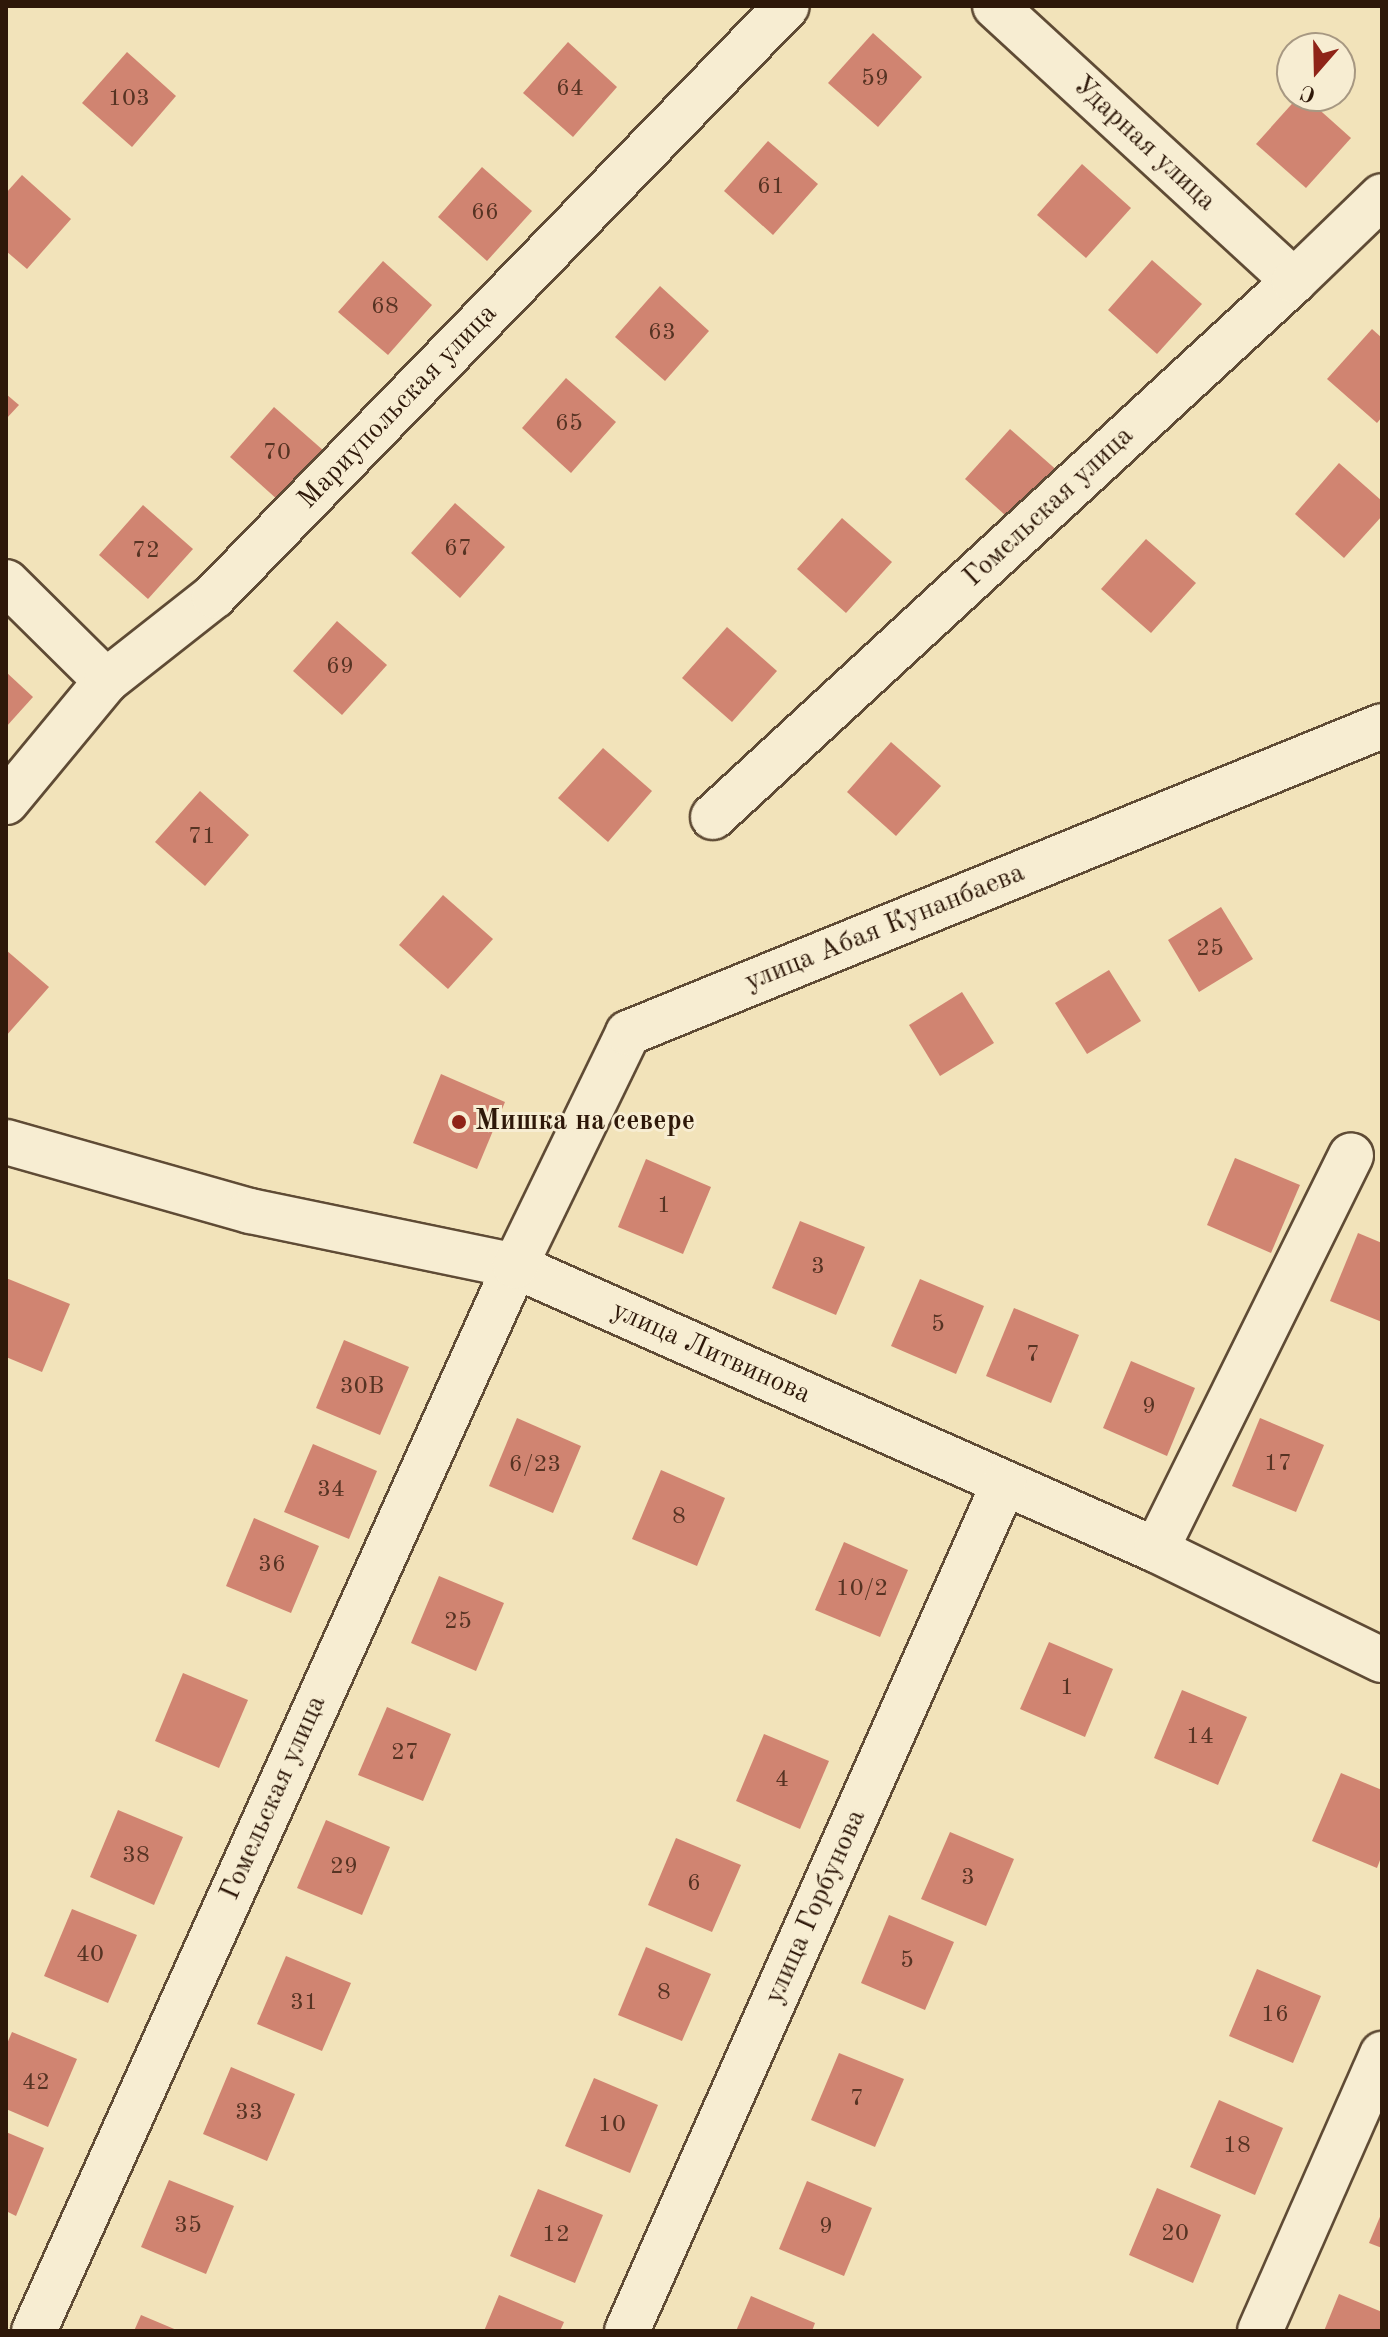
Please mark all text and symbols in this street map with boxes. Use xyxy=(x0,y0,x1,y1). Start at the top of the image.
north arrow xyxy=(1276,32,1356,112)
house number: 59 xyxy=(861,66,889,94)
street label: Ударная улица xyxy=(1066,69,1222,219)
house number: 64 xyxy=(556,76,584,104)
text: С xyxy=(1298,80,1319,105)
house number: 103 xyxy=(108,86,150,114)
house number: 61 xyxy=(757,174,785,202)
house number: 66 xyxy=(471,200,499,228)
house number: 68 xyxy=(371,294,399,322)
street label: Мариупольская улица xyxy=(291,297,505,517)
house number: 63 xyxy=(648,320,676,348)
house number: 65 xyxy=(555,411,583,439)
street label: Гомельская улица xyxy=(957,420,1141,594)
house number: 70 xyxy=(263,440,291,468)
house number: 67 xyxy=(444,536,472,564)
house number: 72 xyxy=(132,538,160,566)
house number: 69 xyxy=(326,654,354,682)
house number: 71 xyxy=(188,824,216,852)
street label: улица Абая Кунанбаева xyxy=(740,856,1030,1000)
house number: 25 xyxy=(1196,936,1224,964)
place label: Мишка на севере xyxy=(475,1105,695,1139)
marker: Мишка на севере xyxy=(450,1113,468,1131)
house number: 1 xyxy=(657,1193,671,1221)
house number: 3 xyxy=(811,1254,825,1282)
street label: улица Литвинова xyxy=(606,1294,816,1412)
house number: 5 xyxy=(931,1312,945,1340)
house number: 7 xyxy=(1026,1342,1040,1370)
house number: 30В xyxy=(340,1374,384,1402)
house number: 9 xyxy=(1142,1394,1156,1422)
house number: 17 xyxy=(1264,1451,1292,1479)
house number: 6/23 xyxy=(509,1452,561,1480)
house number: 34 xyxy=(317,1477,345,1505)
house number: 8 xyxy=(672,1504,686,1532)
house number: 36 xyxy=(258,1552,286,1580)
house number: 10/2 xyxy=(836,1576,888,1604)
house number: 25 xyxy=(444,1609,472,1637)
house number: 1 xyxy=(1060,1675,1074,1703)
street label: Гомельская улица xyxy=(214,1691,334,1905)
house number: 14 xyxy=(1186,1724,1214,1752)
house number: 27 xyxy=(391,1740,419,1768)
house number: 4 xyxy=(775,1767,789,1795)
street label: улица Горбунова xyxy=(758,1805,874,2009)
house number: 38 xyxy=(122,1843,150,1871)
house number: 29 xyxy=(330,1854,358,1882)
house number: 3 xyxy=(961,1865,975,1893)
house number: 6 xyxy=(687,1871,701,1899)
house number: 40 xyxy=(76,1942,104,1970)
house number: 5 xyxy=(900,1948,914,1976)
house number: 8 xyxy=(657,1980,671,2008)
house number: 31 xyxy=(290,1990,318,2018)
house number: 16 xyxy=(1261,2002,1289,2030)
house number: 42 xyxy=(22,2070,50,2098)
house number: 7 xyxy=(850,2086,864,2114)
house number: 33 xyxy=(235,2100,263,2128)
house number: 10 xyxy=(598,2112,626,2140)
house number: 18 xyxy=(1223,2133,1251,2161)
house number: 35 xyxy=(174,2213,202,2241)
house number: 9 xyxy=(819,2214,833,2242)
house number: 20 xyxy=(1161,2221,1189,2249)
house number: 12 xyxy=(542,2222,570,2250)

